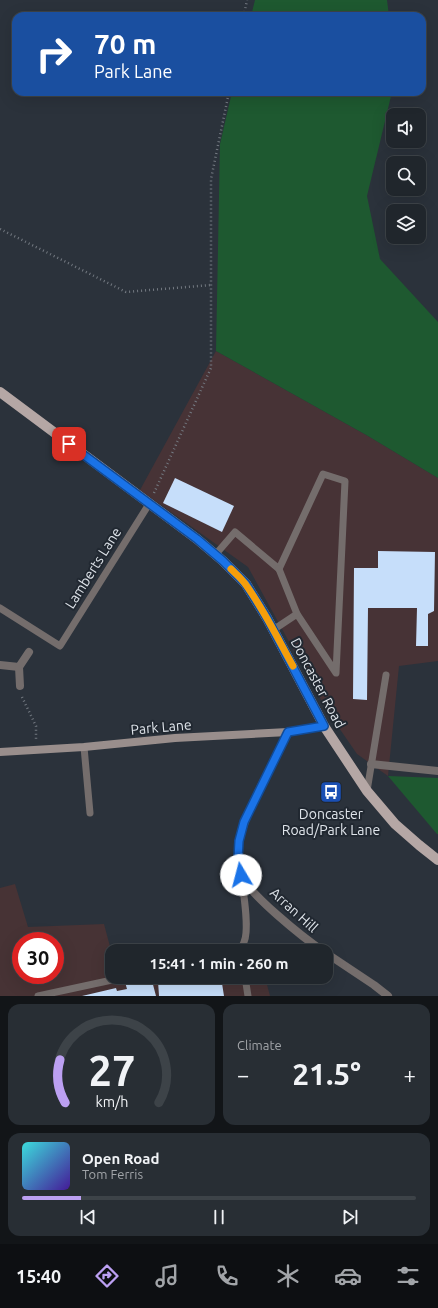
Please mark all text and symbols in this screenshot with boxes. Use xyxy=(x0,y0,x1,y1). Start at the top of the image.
icon: right xyxy=(28,28,80,80)
text: 70 m xyxy=(94,28,156,59)
text: Park Lane xyxy=(94,61,173,81)
map controls xyxy=(386,108,426,244)
button: sound xyxy=(386,108,426,148)
button: search xyxy=(386,156,426,196)
button: layers xyxy=(386,204,426,244)
pin xyxy=(52,427,86,461)
icon: arrive xyxy=(58,433,80,455)
street label: Lamberts Lane xyxy=(62,525,124,611)
street label: Doncaster Road xyxy=(288,635,348,731)
street label: Park Lane xyxy=(130,716,192,738)
bus stop icon: Doncaster Road/Park Lane xyxy=(318,779,344,805)
place label: Doncaster Road/Park Lane xyxy=(282,806,380,838)
position arrow xyxy=(220,854,262,896)
street label: Arran Hill xyxy=(267,884,321,936)
speed limit sign: 30 xyxy=(12,932,64,984)
text: 15:41 · 1 min · 260 m xyxy=(150,955,288,972)
text: Climate xyxy=(237,1038,282,1052)
text: 27 xyxy=(88,1046,135,1093)
text: 21.5° xyxy=(292,1057,361,1091)
text: − xyxy=(237,1062,249,1087)
text: + xyxy=(404,1062,416,1087)
text: km/h xyxy=(95,1093,128,1109)
text: Open Road xyxy=(82,1150,159,1167)
text: Tom Ferris xyxy=(82,1167,143,1181)
icon: previous xyxy=(77,1206,99,1228)
icon: pause xyxy=(208,1206,230,1228)
icon: next xyxy=(339,1206,361,1228)
icon: directions xyxy=(93,1262,121,1290)
icon: music xyxy=(153,1262,181,1290)
icon: phone xyxy=(213,1262,241,1290)
icon: climate xyxy=(274,1262,302,1290)
icon: car xyxy=(334,1262,362,1290)
icon: filters xyxy=(394,1262,422,1290)
text: 15:40 xyxy=(16,1266,61,1286)

